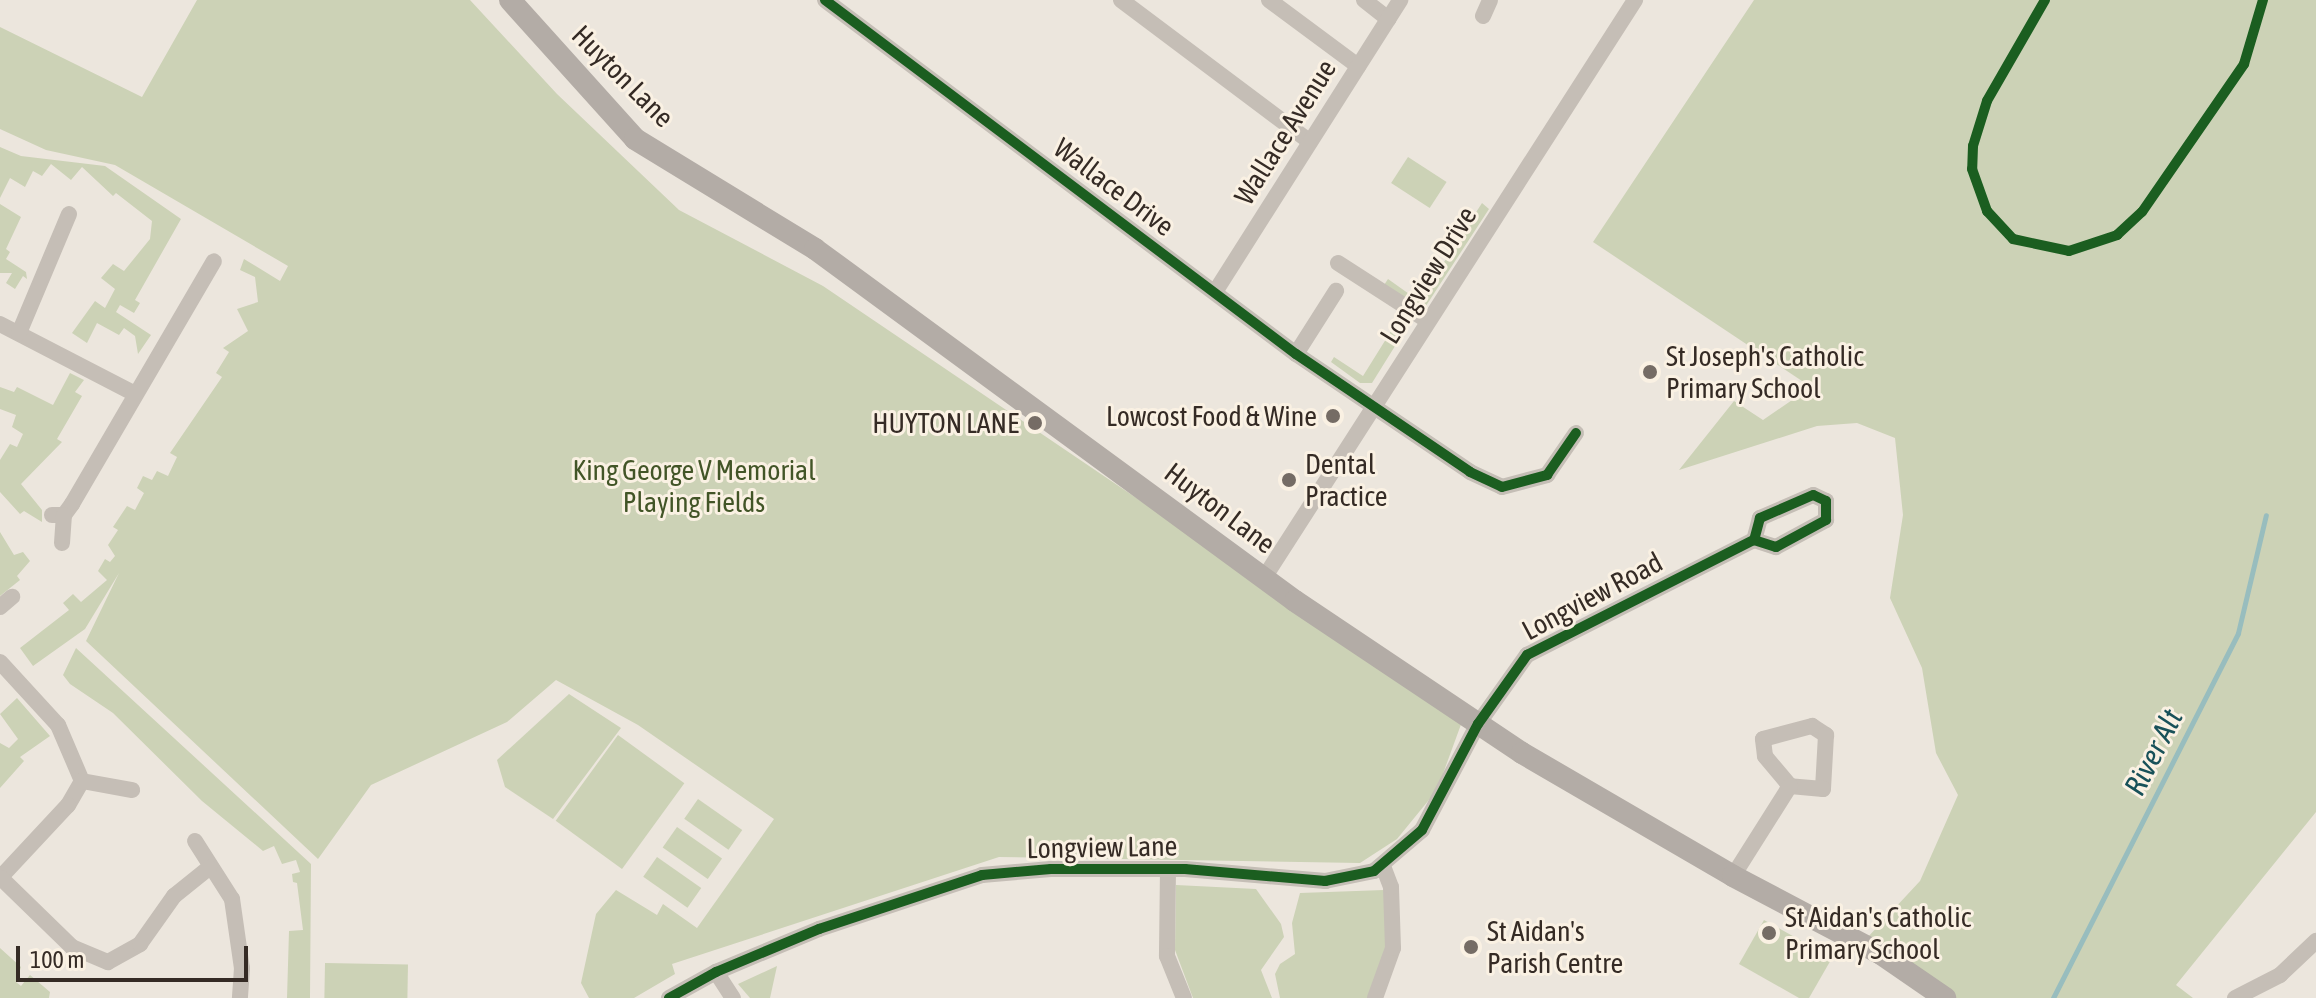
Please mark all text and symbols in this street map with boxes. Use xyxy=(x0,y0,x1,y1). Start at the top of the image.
street label: Huyton Lane xyxy=(565,18,681,134)
street label: Wallace Avenue xyxy=(1227,53,1343,211)
street label: Wallace Drive xyxy=(1047,131,1181,243)
street label: Longview Drive xyxy=(1373,200,1483,350)
place label: St Joseph's Catholic Primary School xyxy=(1666,339,1864,405)
marker: St Joseph's Catholic Primary School xyxy=(1641,363,1659,381)
place label: Lowcost Food & Wine xyxy=(1106,399,1317,433)
place label: HUYTON LANE xyxy=(872,406,1019,440)
marker: Lowcost Food & Wine xyxy=(1324,407,1342,425)
marker: HUYTON LANE xyxy=(1026,414,1044,432)
place label: Dental Practice xyxy=(1305,447,1387,513)
park label: King George V Memorial Playing Fields xyxy=(572,453,816,519)
street label: Huyton Lane xyxy=(1158,456,1282,560)
marker: Dental Practice xyxy=(1280,471,1298,489)
street label: Longview Road xyxy=(1516,545,1668,647)
water label: River Alt xyxy=(2116,703,2190,801)
street label: Longview Lane xyxy=(1026,829,1178,865)
place label: St Aidan's Catholic Primary School xyxy=(1785,900,1971,966)
place label: St Aidan's Parish Centre xyxy=(1487,914,1623,980)
marker: St Aidan's Catholic Primary School xyxy=(1760,924,1778,942)
scale bar xyxy=(20,930,252,980)
marker: St Aidan's Parish Centre xyxy=(1462,938,1480,956)
text: 100 m xyxy=(30,946,84,973)

